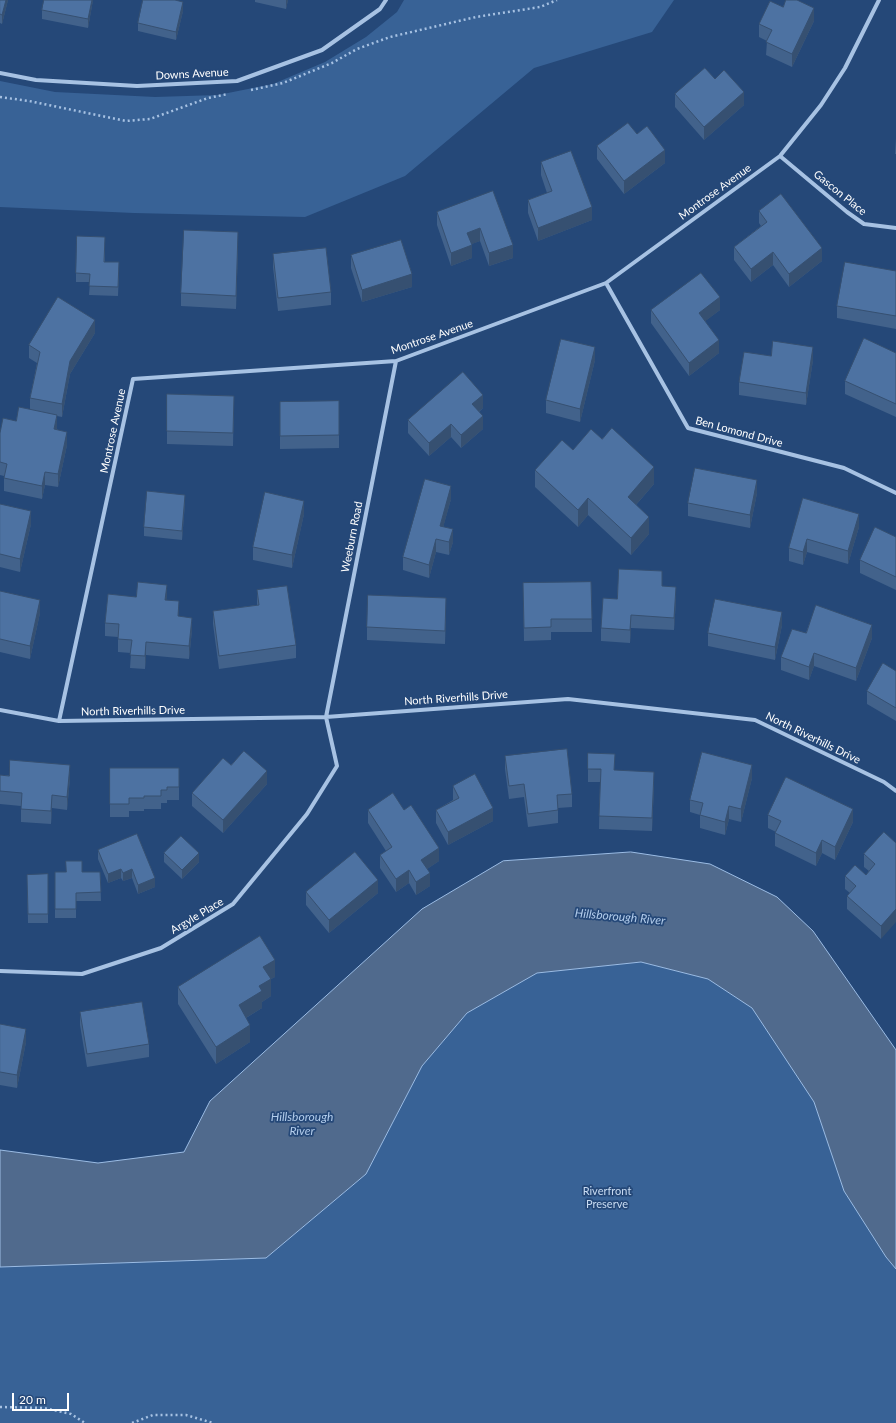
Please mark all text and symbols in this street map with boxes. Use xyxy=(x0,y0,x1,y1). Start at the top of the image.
street label: Downs Avenue xyxy=(155,65,229,83)
street label: Montrose Avenue xyxy=(676,161,754,223)
street label: Gascon Place xyxy=(811,168,869,218)
street label: Montrose Avenue xyxy=(389,317,475,357)
street label: Montrose Avenue xyxy=(98,388,128,474)
street label: Ben Lomond Drive xyxy=(694,414,784,450)
street label: Weeburn Road xyxy=(339,500,365,574)
street label: North Riverhills Drive xyxy=(404,688,508,708)
street label: North Riverhills Drive xyxy=(81,703,185,719)
street label: North Riverhills Drive xyxy=(763,709,863,767)
street label: Argyle Place xyxy=(168,895,226,937)
water label: Hillsborough River xyxy=(574,906,666,928)
water label: Hillsborough River xyxy=(271,1110,333,1138)
park label: Riverfront Preserve xyxy=(583,1184,631,1210)
scale bar xyxy=(14,1385,71,1411)
text: 20 m xyxy=(19,1392,46,1407)

